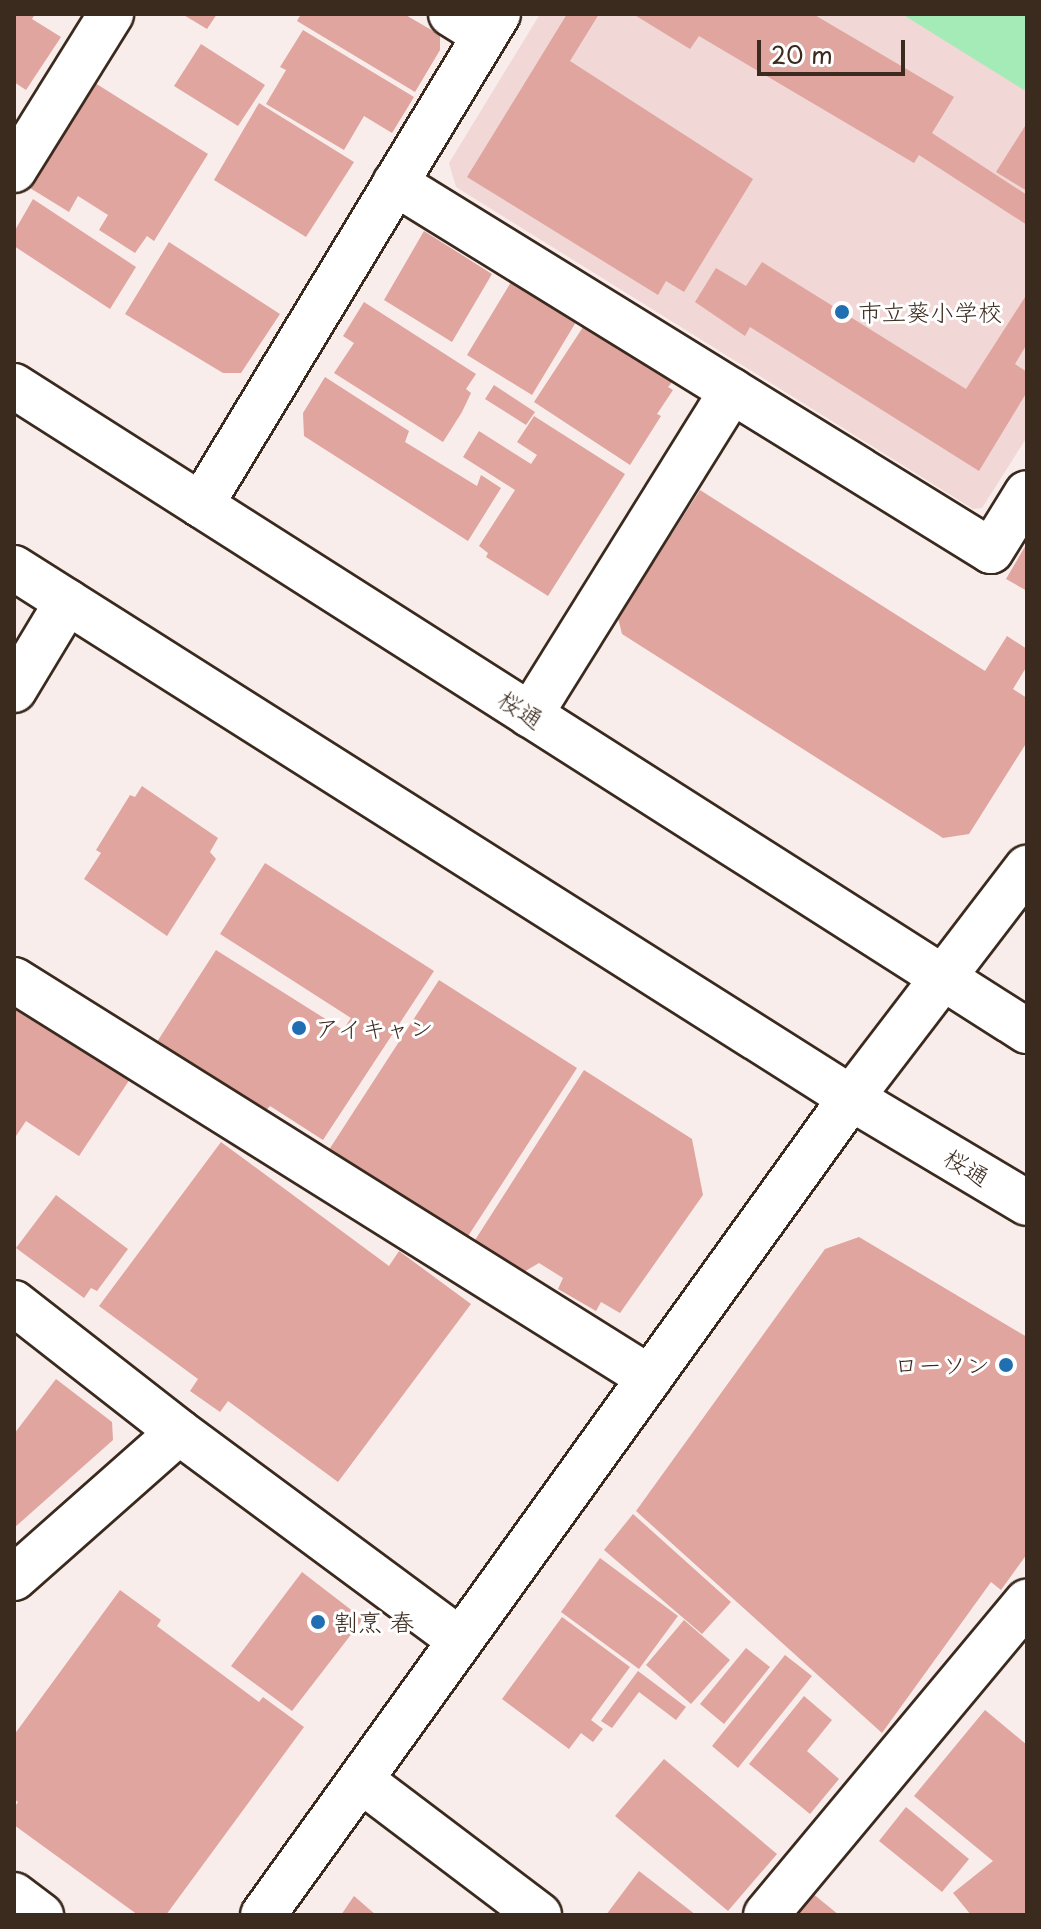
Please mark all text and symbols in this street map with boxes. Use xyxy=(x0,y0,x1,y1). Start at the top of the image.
scale bar xyxy=(761,24,909,74)
text: 20 m xyxy=(771,36,833,72)
place label: 市立葵小学校 xyxy=(858,298,1002,326)
marker: 市立葵小学校 xyxy=(833,303,851,321)
street label: 桜通 xyxy=(493,684,549,734)
place label: アイキャン xyxy=(315,1014,435,1042)
marker: アイキャン xyxy=(290,1019,308,1037)
street label: 桜通 xyxy=(939,1142,995,1192)
place label: ローソン xyxy=(894,1351,990,1379)
marker: ローソン xyxy=(997,1356,1015,1374)
place label: 割烹 春 xyxy=(334,1608,414,1636)
marker: 割烹 春 xyxy=(309,1613,327,1631)

